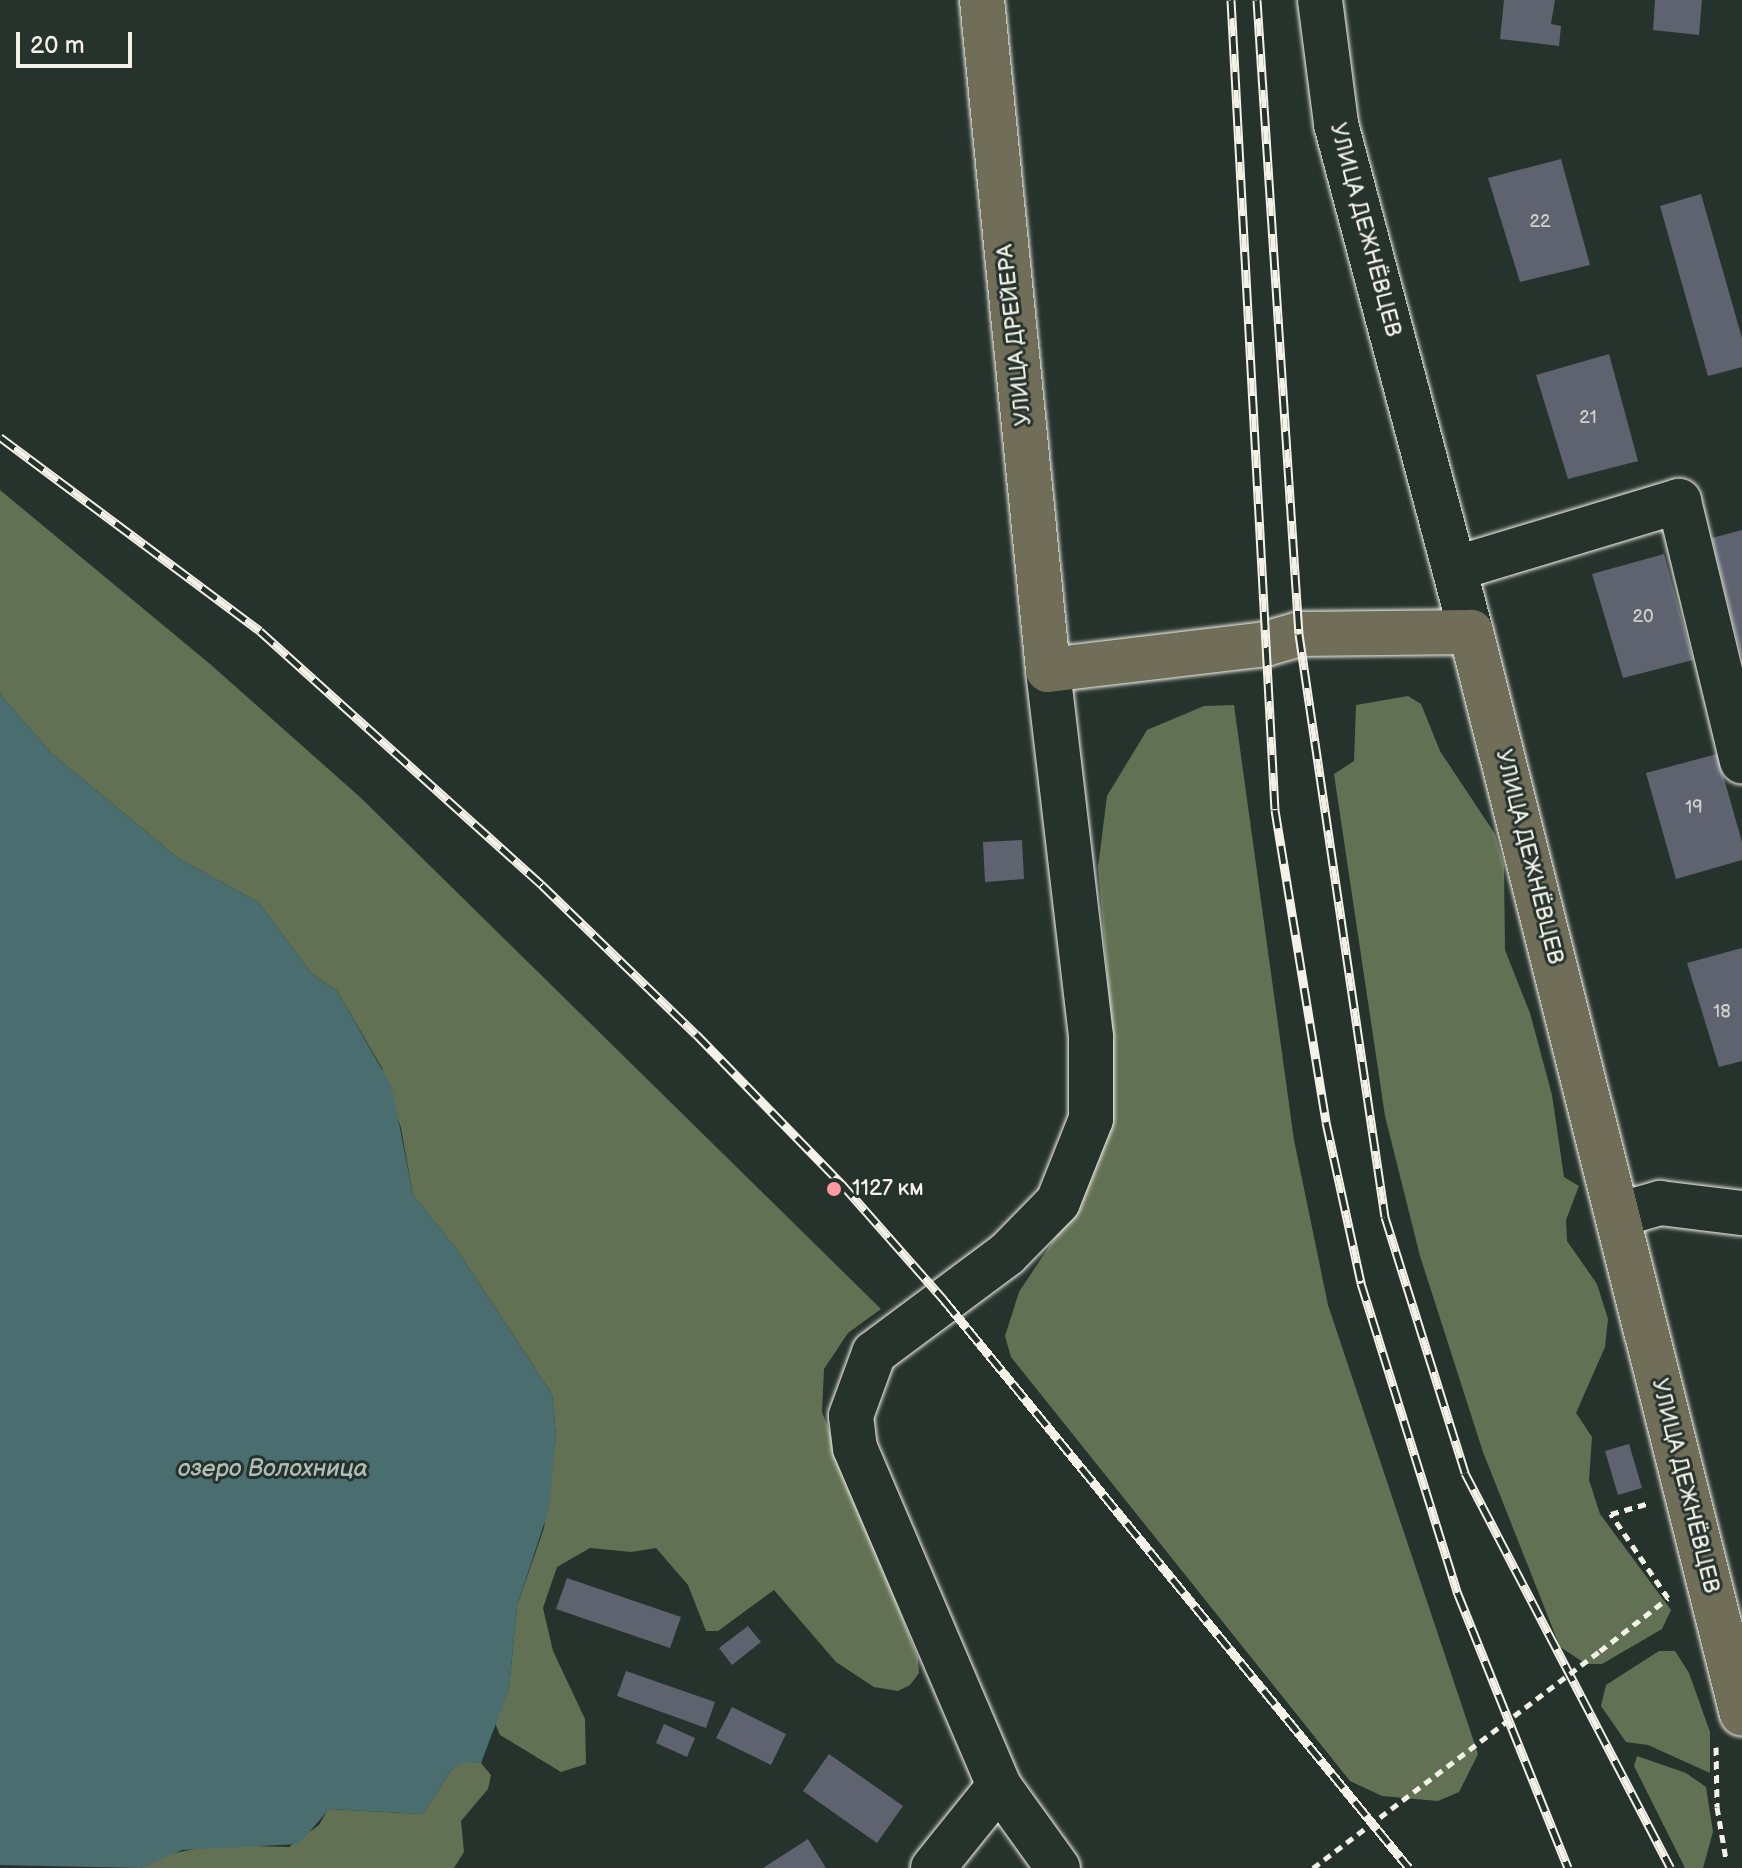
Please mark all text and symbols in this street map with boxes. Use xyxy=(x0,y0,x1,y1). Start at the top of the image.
scale bar xyxy=(20,16,136,66)
text: 20 m xyxy=(30,31,85,60)
street label: УЛИЦА ДЕЖНЁВЦЕВ xyxy=(1324,120,1406,340)
house number: 22 xyxy=(1529,211,1551,233)
street label: УЛИЦА ДРЕЙЕРА xyxy=(992,243,1038,427)
house number: 21 xyxy=(1579,407,1597,429)
house number: 20 xyxy=(1632,606,1654,628)
street label: УЛИЦА ДЕЖНЁВЦЕВ xyxy=(1490,747,1568,967)
house number: 19 xyxy=(1685,797,1703,819)
house number: 18 xyxy=(1713,1001,1731,1023)
place label: 1127 км xyxy=(852,1176,925,1202)
marker: 1127 км xyxy=(823,1178,845,1200)
street label: УЛИЦА ДЕЖНЁВЦЕВ xyxy=(1646,1376,1724,1596)
water label: озеро Волохница xyxy=(178,1455,368,1483)

